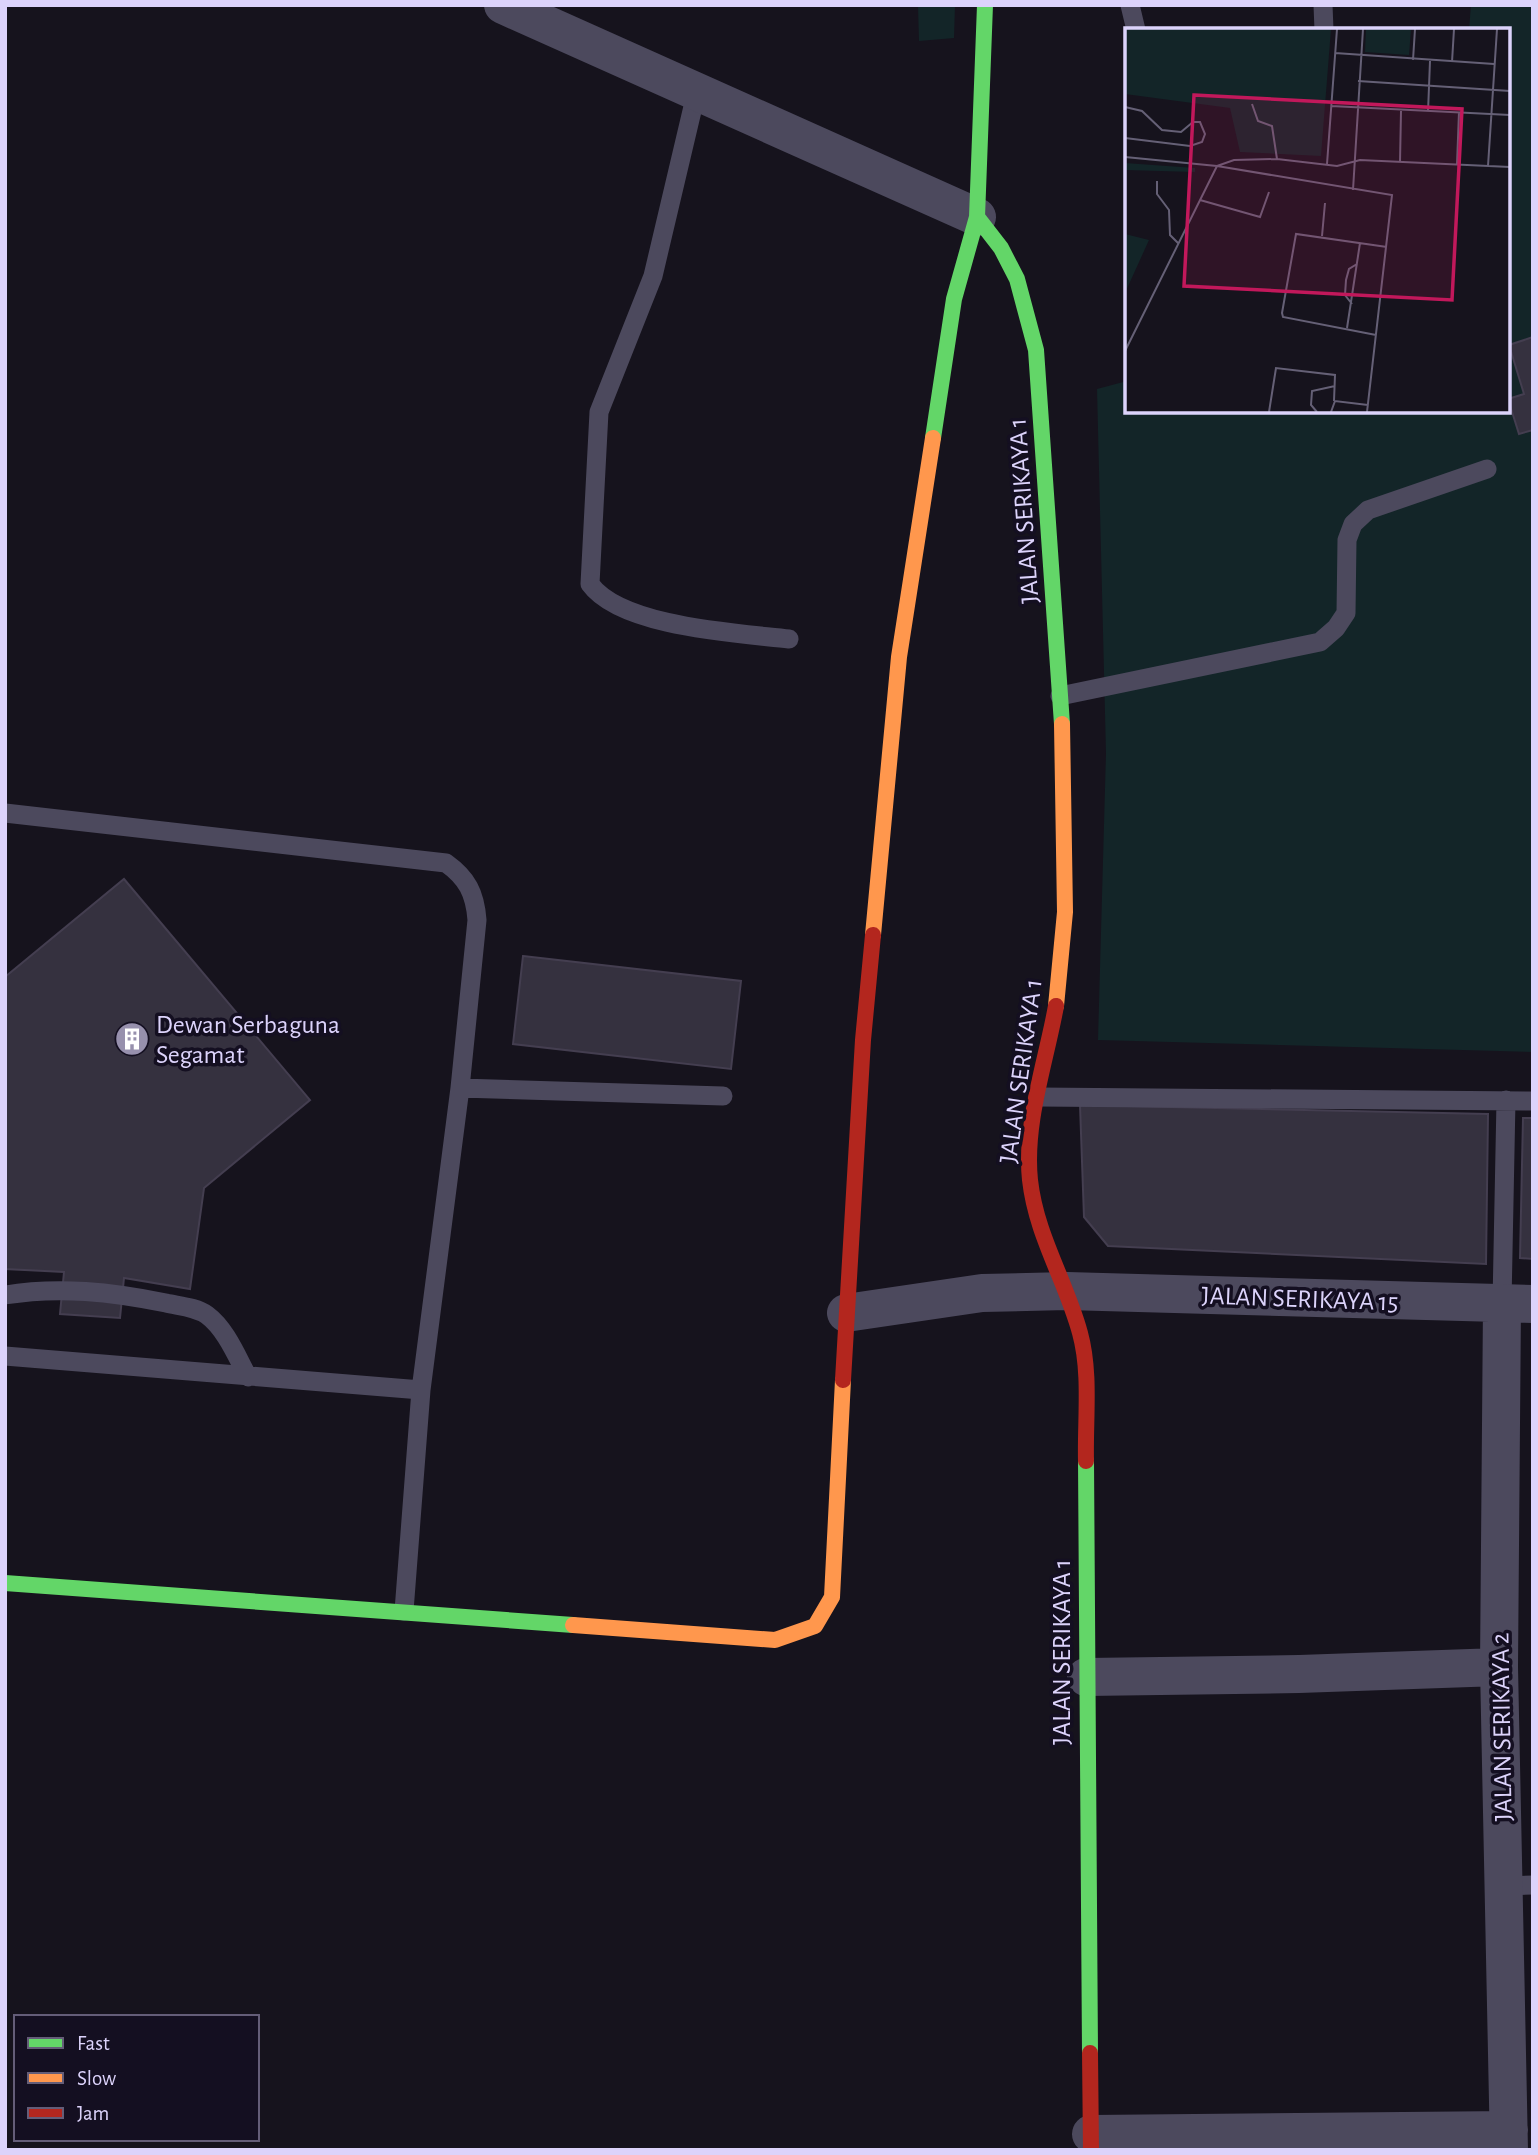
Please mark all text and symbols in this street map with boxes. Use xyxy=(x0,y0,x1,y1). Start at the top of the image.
inset map xyxy=(1125,28,1510,413)
street label: JALAN SERIKAYA 1 xyxy=(1005,417,1043,605)
street label: JALAN SERIKAYA 1 xyxy=(995,977,1047,1165)
place label: Dewan Serbaguna Segamat xyxy=(156,1012,340,1068)
building icon: Dewan Serbaguna Segamat xyxy=(113,1020,151,1058)
street label: JALAN SERIKAYA 15 xyxy=(1201,1283,1399,1315)
street label: JALAN SERIKAYA 1 xyxy=(1049,1559,1075,1745)
street label: JALAN SERIKAYA 2 xyxy=(1487,1632,1517,1822)
legend xyxy=(14,2015,259,2141)
text: Fast xyxy=(77,2033,110,2054)
text: Slow xyxy=(77,2068,116,2089)
text: Jam xyxy=(77,2103,109,2124)

